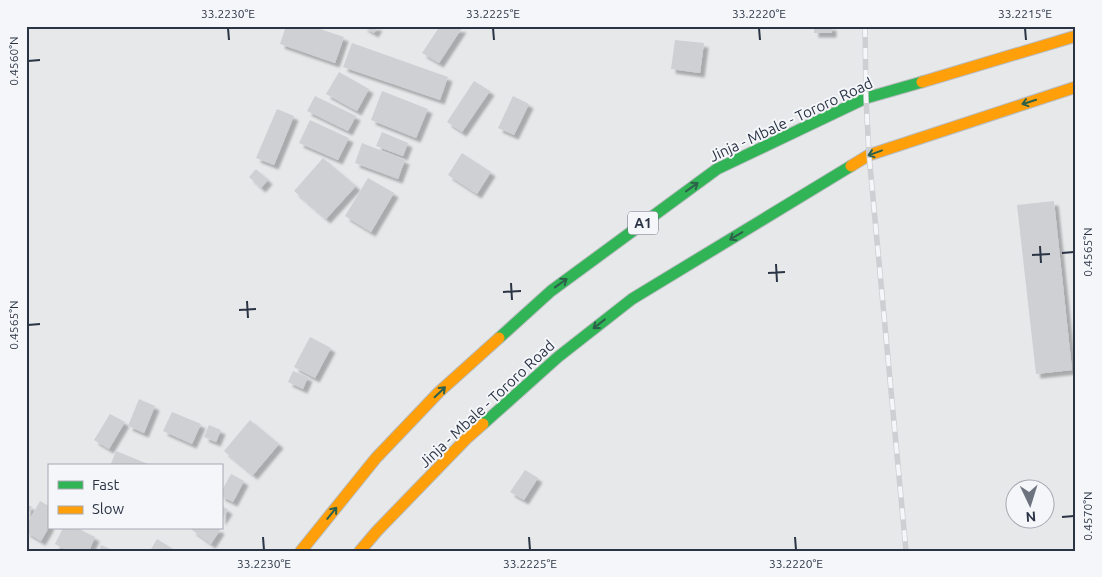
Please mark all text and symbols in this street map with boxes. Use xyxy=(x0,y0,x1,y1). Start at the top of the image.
text: 33.2230°E xyxy=(201,7,255,20)
text: 33.2225°E xyxy=(466,7,520,20)
text: 33.2220°E xyxy=(732,7,786,20)
text: 33.2215°E xyxy=(998,7,1052,20)
text: 0.4560°N xyxy=(7,36,20,86)
street label: Jinja - Mbale - Tororo Road xyxy=(706,74,875,165)
one-way arrow xyxy=(1022,98,1038,107)
one-way arrow xyxy=(868,149,883,158)
one-way arrow xyxy=(685,182,698,193)
road number: A1 xyxy=(628,212,658,234)
text: 0.4565°N xyxy=(1081,227,1094,277)
one-way arrow xyxy=(729,232,743,242)
one-way arrow xyxy=(554,278,567,289)
text: 0.4565°N xyxy=(7,300,20,350)
one-way arrow xyxy=(593,319,606,330)
street label: Jinja - Mbale - Tororo Road xyxy=(416,337,558,471)
one-way arrow xyxy=(434,386,446,398)
legend xyxy=(48,464,222,530)
text: Fast xyxy=(92,476,120,493)
north arrow xyxy=(1004,480,1054,530)
text: 0.4570°N xyxy=(1081,491,1094,541)
text: Slow xyxy=(92,500,125,517)
one-way arrow xyxy=(326,507,337,520)
text: N xyxy=(1025,509,1037,525)
text: 33.2230°E xyxy=(237,557,291,570)
text: 33.2225°E xyxy=(503,557,557,570)
text: 33.2220°E xyxy=(769,557,823,570)

